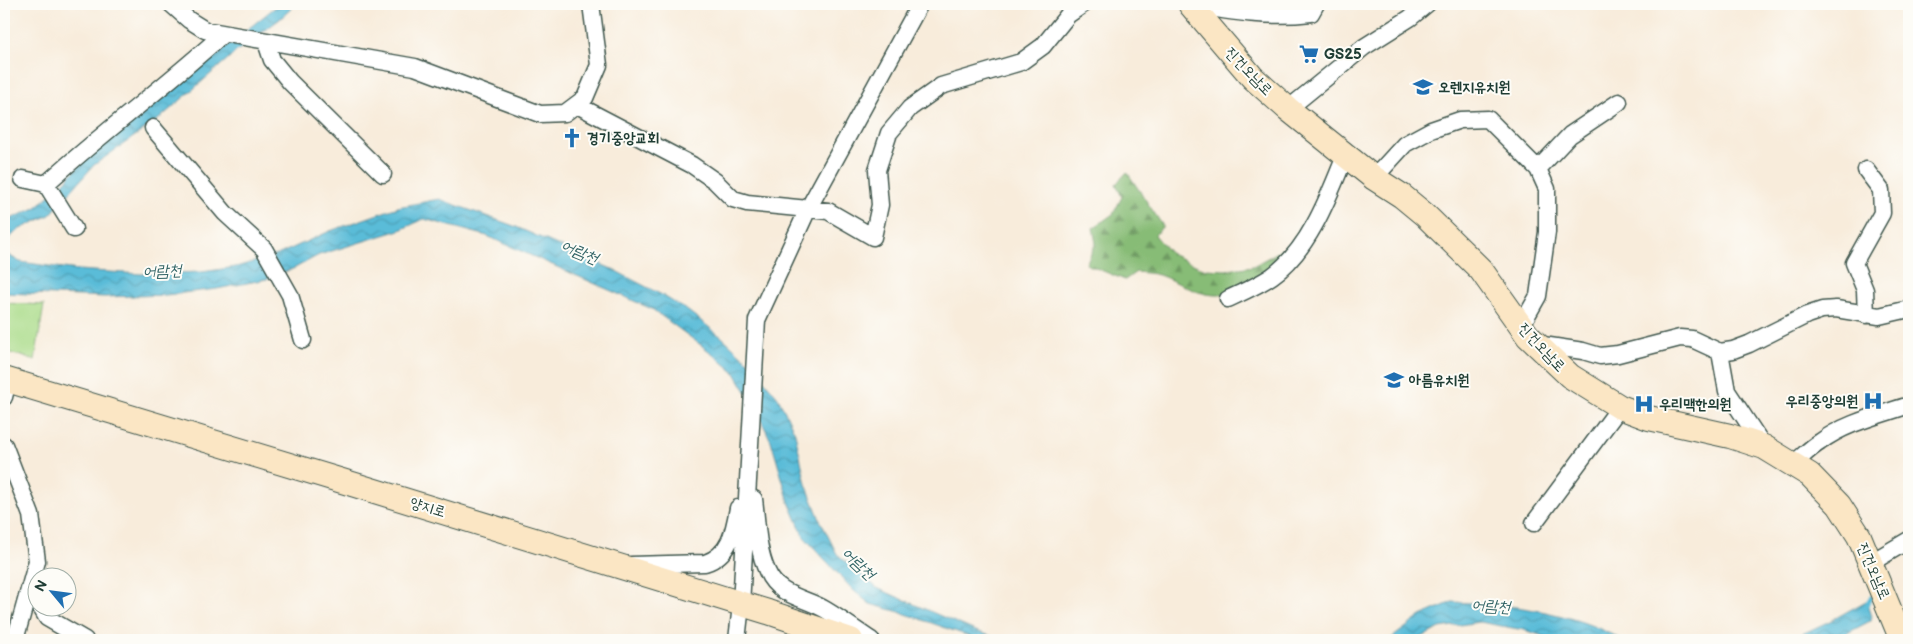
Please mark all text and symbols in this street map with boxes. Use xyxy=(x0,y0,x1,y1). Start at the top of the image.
street label: 진건오남로 xyxy=(1221,43,1276,100)
supermarket icon: GS25 xyxy=(1298,43,1320,65)
place label: GS25 xyxy=(1324,45,1362,64)
school or university icon: 오렌지유치원 xyxy=(1412,76,1434,98)
place label: 오렌지유치원 xyxy=(1438,78,1510,97)
church icon: 경기중앙교회 xyxy=(561,127,583,149)
place label: 경기중앙교회 xyxy=(587,129,659,148)
water label: 어람천 xyxy=(558,236,603,270)
water label: 어람천 xyxy=(142,261,184,282)
street label: 진건오남로 xyxy=(1514,319,1569,376)
school or university icon: 아름유치원 xyxy=(1383,369,1405,391)
place label: 아름유치원 xyxy=(1408,371,1469,390)
hospital icon: 우리중앙의원 xyxy=(1862,390,1884,412)
place label: 우리중앙의원 xyxy=(1786,392,1858,411)
hospital icon: 우리맥한의원 xyxy=(1633,393,1655,415)
place label: 우리맥한의원 xyxy=(1659,395,1731,414)
street label: 양지로 xyxy=(408,493,448,522)
street label: 진건오남로 xyxy=(1853,540,1894,603)
water label: 어람천 xyxy=(837,544,880,586)
north arrow xyxy=(28,566,78,616)
text: N xyxy=(31,577,51,595)
water label: 어람천 xyxy=(1471,596,1513,617)

